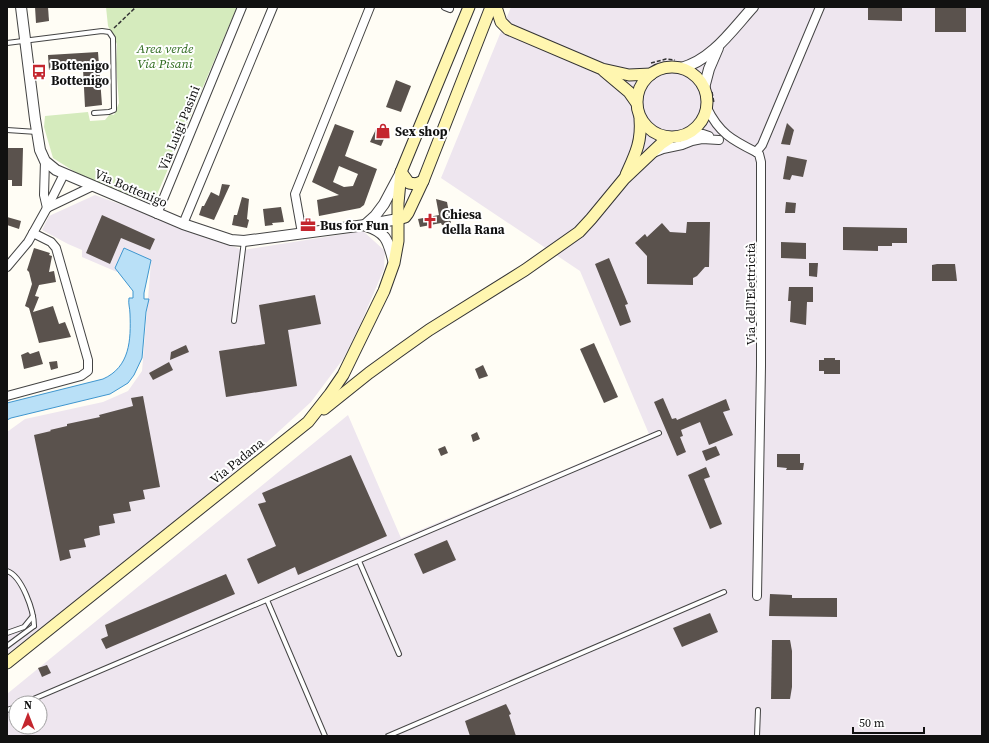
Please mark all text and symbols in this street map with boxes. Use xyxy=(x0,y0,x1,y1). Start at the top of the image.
park label: Area verde Via Pisani xyxy=(136,40,194,72)
place label: Bottenigo Bottenigo xyxy=(51,57,109,89)
bus stop icon: Bottenigo Bottenigo xyxy=(30,63,48,81)
street label: Via Luigi Pasini xyxy=(154,83,204,173)
shop icon: Sex shop xyxy=(374,122,392,140)
place label: Sex shop xyxy=(395,123,448,140)
street label: Via Bottenigo xyxy=(92,165,170,211)
place label: Chiesa della Rana xyxy=(442,206,505,238)
church icon: Chiesa della Rana xyxy=(421,212,439,230)
office icon: Bus for Fun xyxy=(299,216,317,234)
place label: Bus for Fun xyxy=(320,217,389,234)
street label: Via dell'Elettricità xyxy=(742,242,759,345)
street label: Via Padana xyxy=(207,434,268,488)
north arrow xyxy=(8,695,48,735)
text: N xyxy=(24,698,32,713)
scale bar xyxy=(853,709,924,735)
text: 50 m xyxy=(859,715,885,731)

